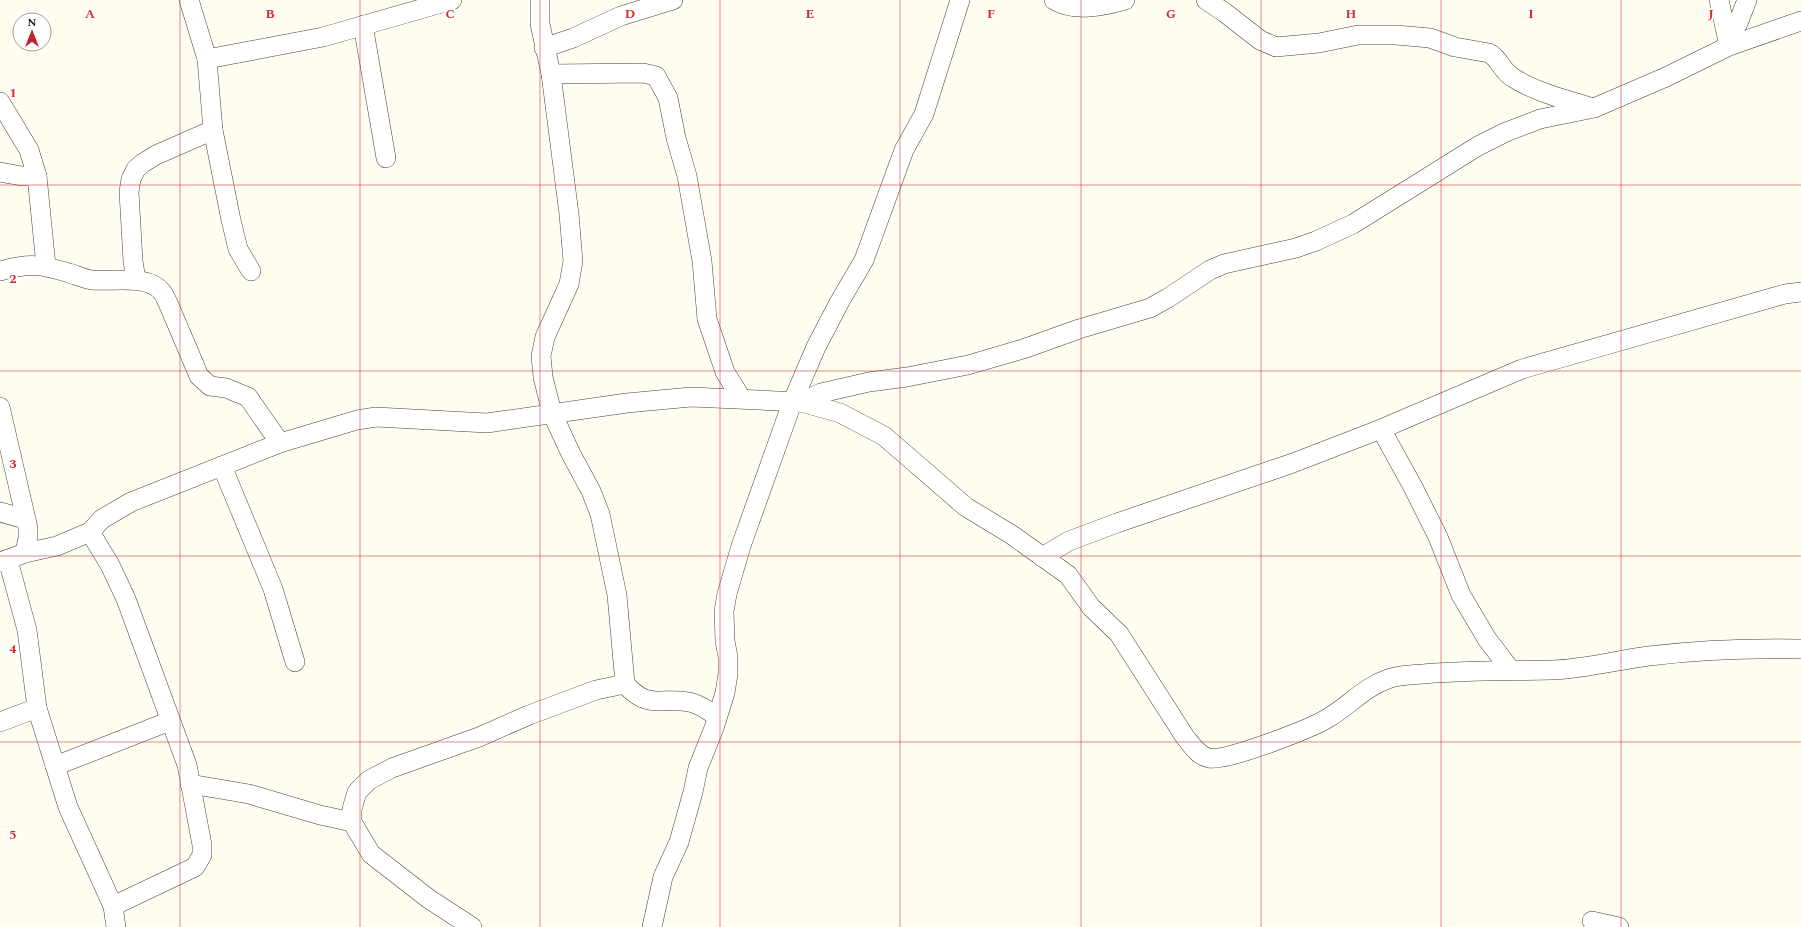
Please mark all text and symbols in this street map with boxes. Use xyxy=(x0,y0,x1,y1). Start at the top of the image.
text: A xyxy=(85,4,95,24)
text: B xyxy=(265,4,275,24)
text: C xyxy=(445,4,455,24)
text: D xyxy=(625,4,635,24)
text: E xyxy=(806,4,815,24)
text: F xyxy=(987,4,995,24)
text: G xyxy=(1166,4,1176,24)
text: H xyxy=(1346,4,1357,24)
text: I xyxy=(1528,4,1534,24)
text: J xyxy=(1708,4,1714,24)
north arrow xyxy=(12,12,52,52)
text: N xyxy=(28,14,37,31)
text: 1 xyxy=(9,83,17,103)
text: 2 xyxy=(9,269,17,289)
text: 3 xyxy=(9,454,17,474)
text: 4 xyxy=(9,639,17,659)
text: 5 xyxy=(9,825,17,845)

